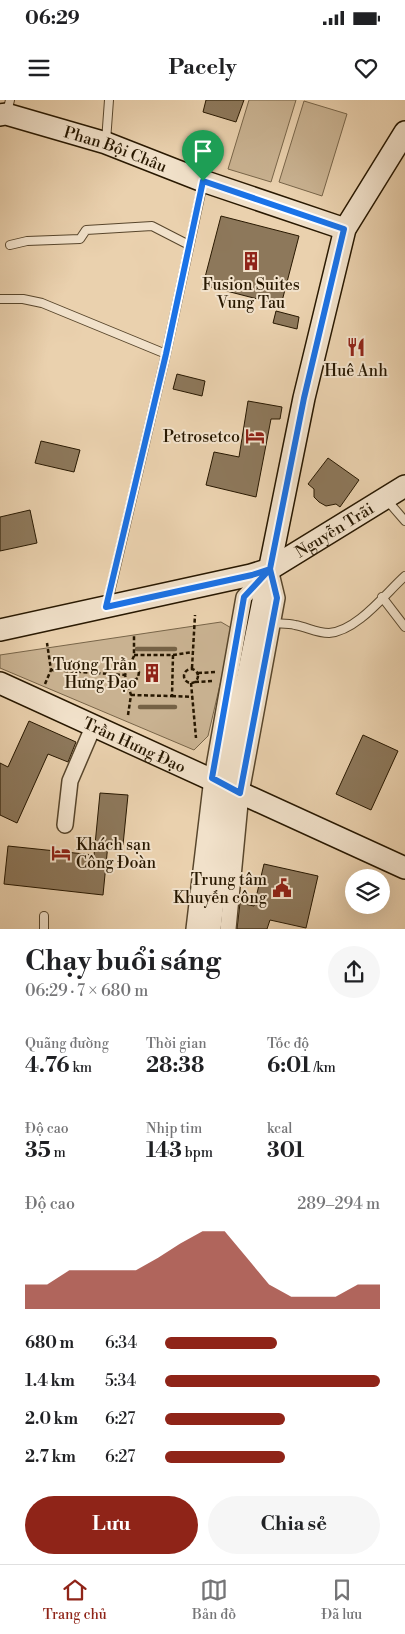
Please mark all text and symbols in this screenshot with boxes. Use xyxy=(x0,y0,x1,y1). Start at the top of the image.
text: 06:29 xyxy=(25,6,80,30)
icon: menu xyxy=(25,54,53,82)
text: Pacely xyxy=(169,54,236,81)
icon: heart xyxy=(352,54,380,82)
street label: Phan Bội Châu xyxy=(61,122,170,177)
pin xyxy=(182,130,224,181)
icon: arrive xyxy=(189,137,217,165)
building icon: Fusion Suites Vung Tau xyxy=(240,250,262,272)
place label: Fusion Suites Vung Tau xyxy=(202,275,300,313)
restaurant icon: Huê Anh xyxy=(345,336,367,358)
place label: Huê Anh xyxy=(324,361,388,381)
hotel icon: Petrosetco xyxy=(244,425,266,447)
place label: Petrosetco xyxy=(163,427,240,447)
street label: Nguyễn Trãi xyxy=(292,499,378,562)
place label: Tượng Trần Hưng Đạo xyxy=(53,655,137,693)
building icon: Tượng Trần Hưng Đạo xyxy=(141,662,163,684)
street label: Trần Hưng Đạo xyxy=(80,713,189,778)
place label: Khách sạn Công Đoàn xyxy=(76,835,157,873)
hotel icon: Khách sạn Công Đoàn xyxy=(50,842,72,864)
map controls xyxy=(345,869,390,914)
button: layers xyxy=(345,869,390,914)
place label: Trung tâm Khuyến công xyxy=(173,870,268,908)
public building icon: Trung tâm Khuyến công xyxy=(271,877,293,899)
text: Chạy buổi sáng xyxy=(25,944,221,979)
button: share xyxy=(328,946,380,998)
text: 06:29 · 7 × 680 m xyxy=(25,981,148,1001)
text: Quãng đường xyxy=(25,1035,109,1053)
text: Thời gian xyxy=(146,1035,207,1053)
text: Tốc độ xyxy=(267,1035,309,1053)
text: 4.76 xyxy=(25,1053,70,1079)
text: 28:38 xyxy=(146,1053,204,1079)
text: 6:01 xyxy=(267,1053,311,1079)
text: km xyxy=(70,1059,92,1077)
text: /km xyxy=(311,1059,336,1077)
text: Độ cao xyxy=(25,1120,69,1138)
text: Nhịp tim xyxy=(146,1120,202,1138)
text: kcal xyxy=(267,1120,292,1138)
text: 35 xyxy=(25,1138,51,1164)
text: 143 xyxy=(146,1138,182,1164)
text: 301 xyxy=(267,1138,304,1164)
text: m xyxy=(51,1144,66,1162)
text: bpm xyxy=(182,1144,213,1162)
text: Độ cao xyxy=(25,1194,75,1214)
text: 289–294 m xyxy=(297,1194,380,1214)
text: 680 m xyxy=(25,1333,74,1353)
text: 6:34 xyxy=(105,1333,137,1353)
text: 1.4 km xyxy=(25,1371,75,1391)
text: 5:34 xyxy=(105,1371,136,1391)
text: 2.0 km xyxy=(25,1409,78,1429)
text: 6:27 xyxy=(105,1409,135,1429)
text: 2.7 km xyxy=(25,1447,76,1467)
text: 6:27 xyxy=(105,1447,135,1467)
button: Lưu xyxy=(25,1496,198,1554)
button: Chia sẻ xyxy=(208,1496,380,1554)
tab: Trang chủ xyxy=(43,1576,107,1624)
tab: Bản đồ xyxy=(192,1576,236,1624)
tab: Đã lưu xyxy=(321,1576,362,1624)

